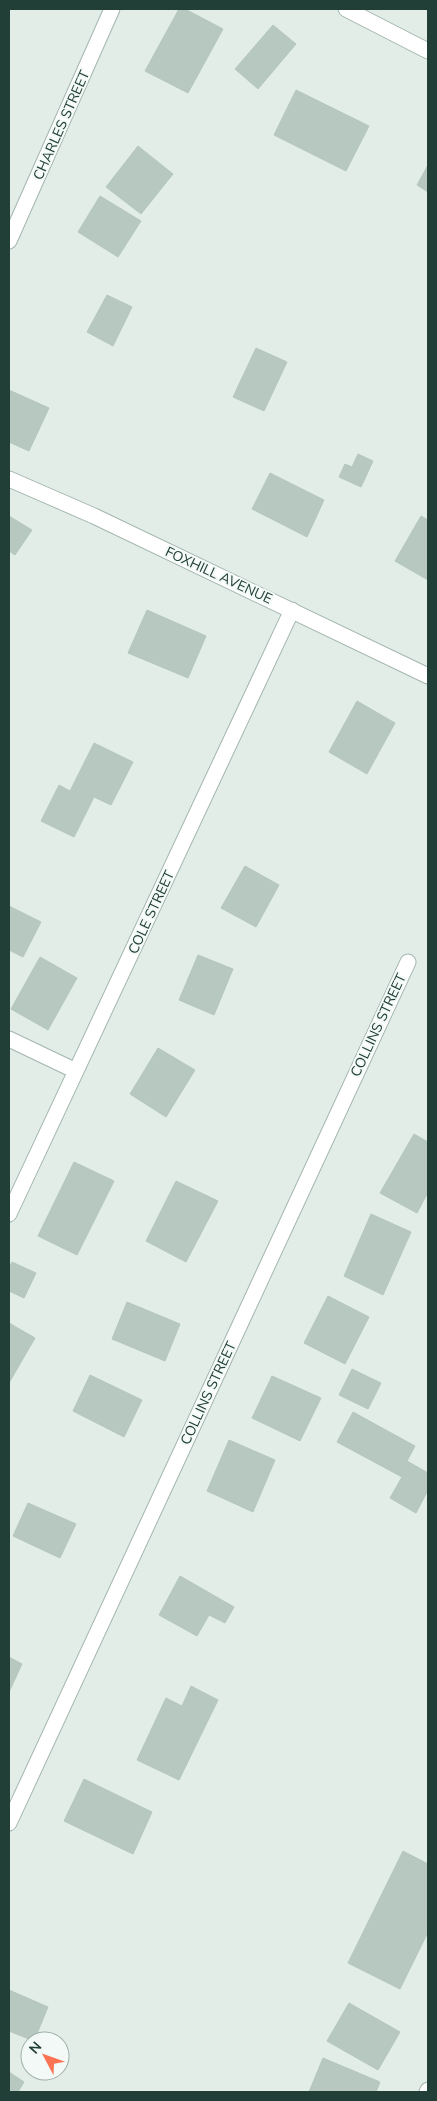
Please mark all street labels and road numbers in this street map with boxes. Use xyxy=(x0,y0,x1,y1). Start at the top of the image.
street label: CHARLES STREET xyxy=(29,67,94,183)
street label: FOXHILL AVENUE xyxy=(162,542,275,609)
street label: COLE STREET xyxy=(124,867,179,957)
street label: COLLINS STREET xyxy=(346,970,411,1080)
street label: COLLINS STREET xyxy=(176,1338,241,1448)

